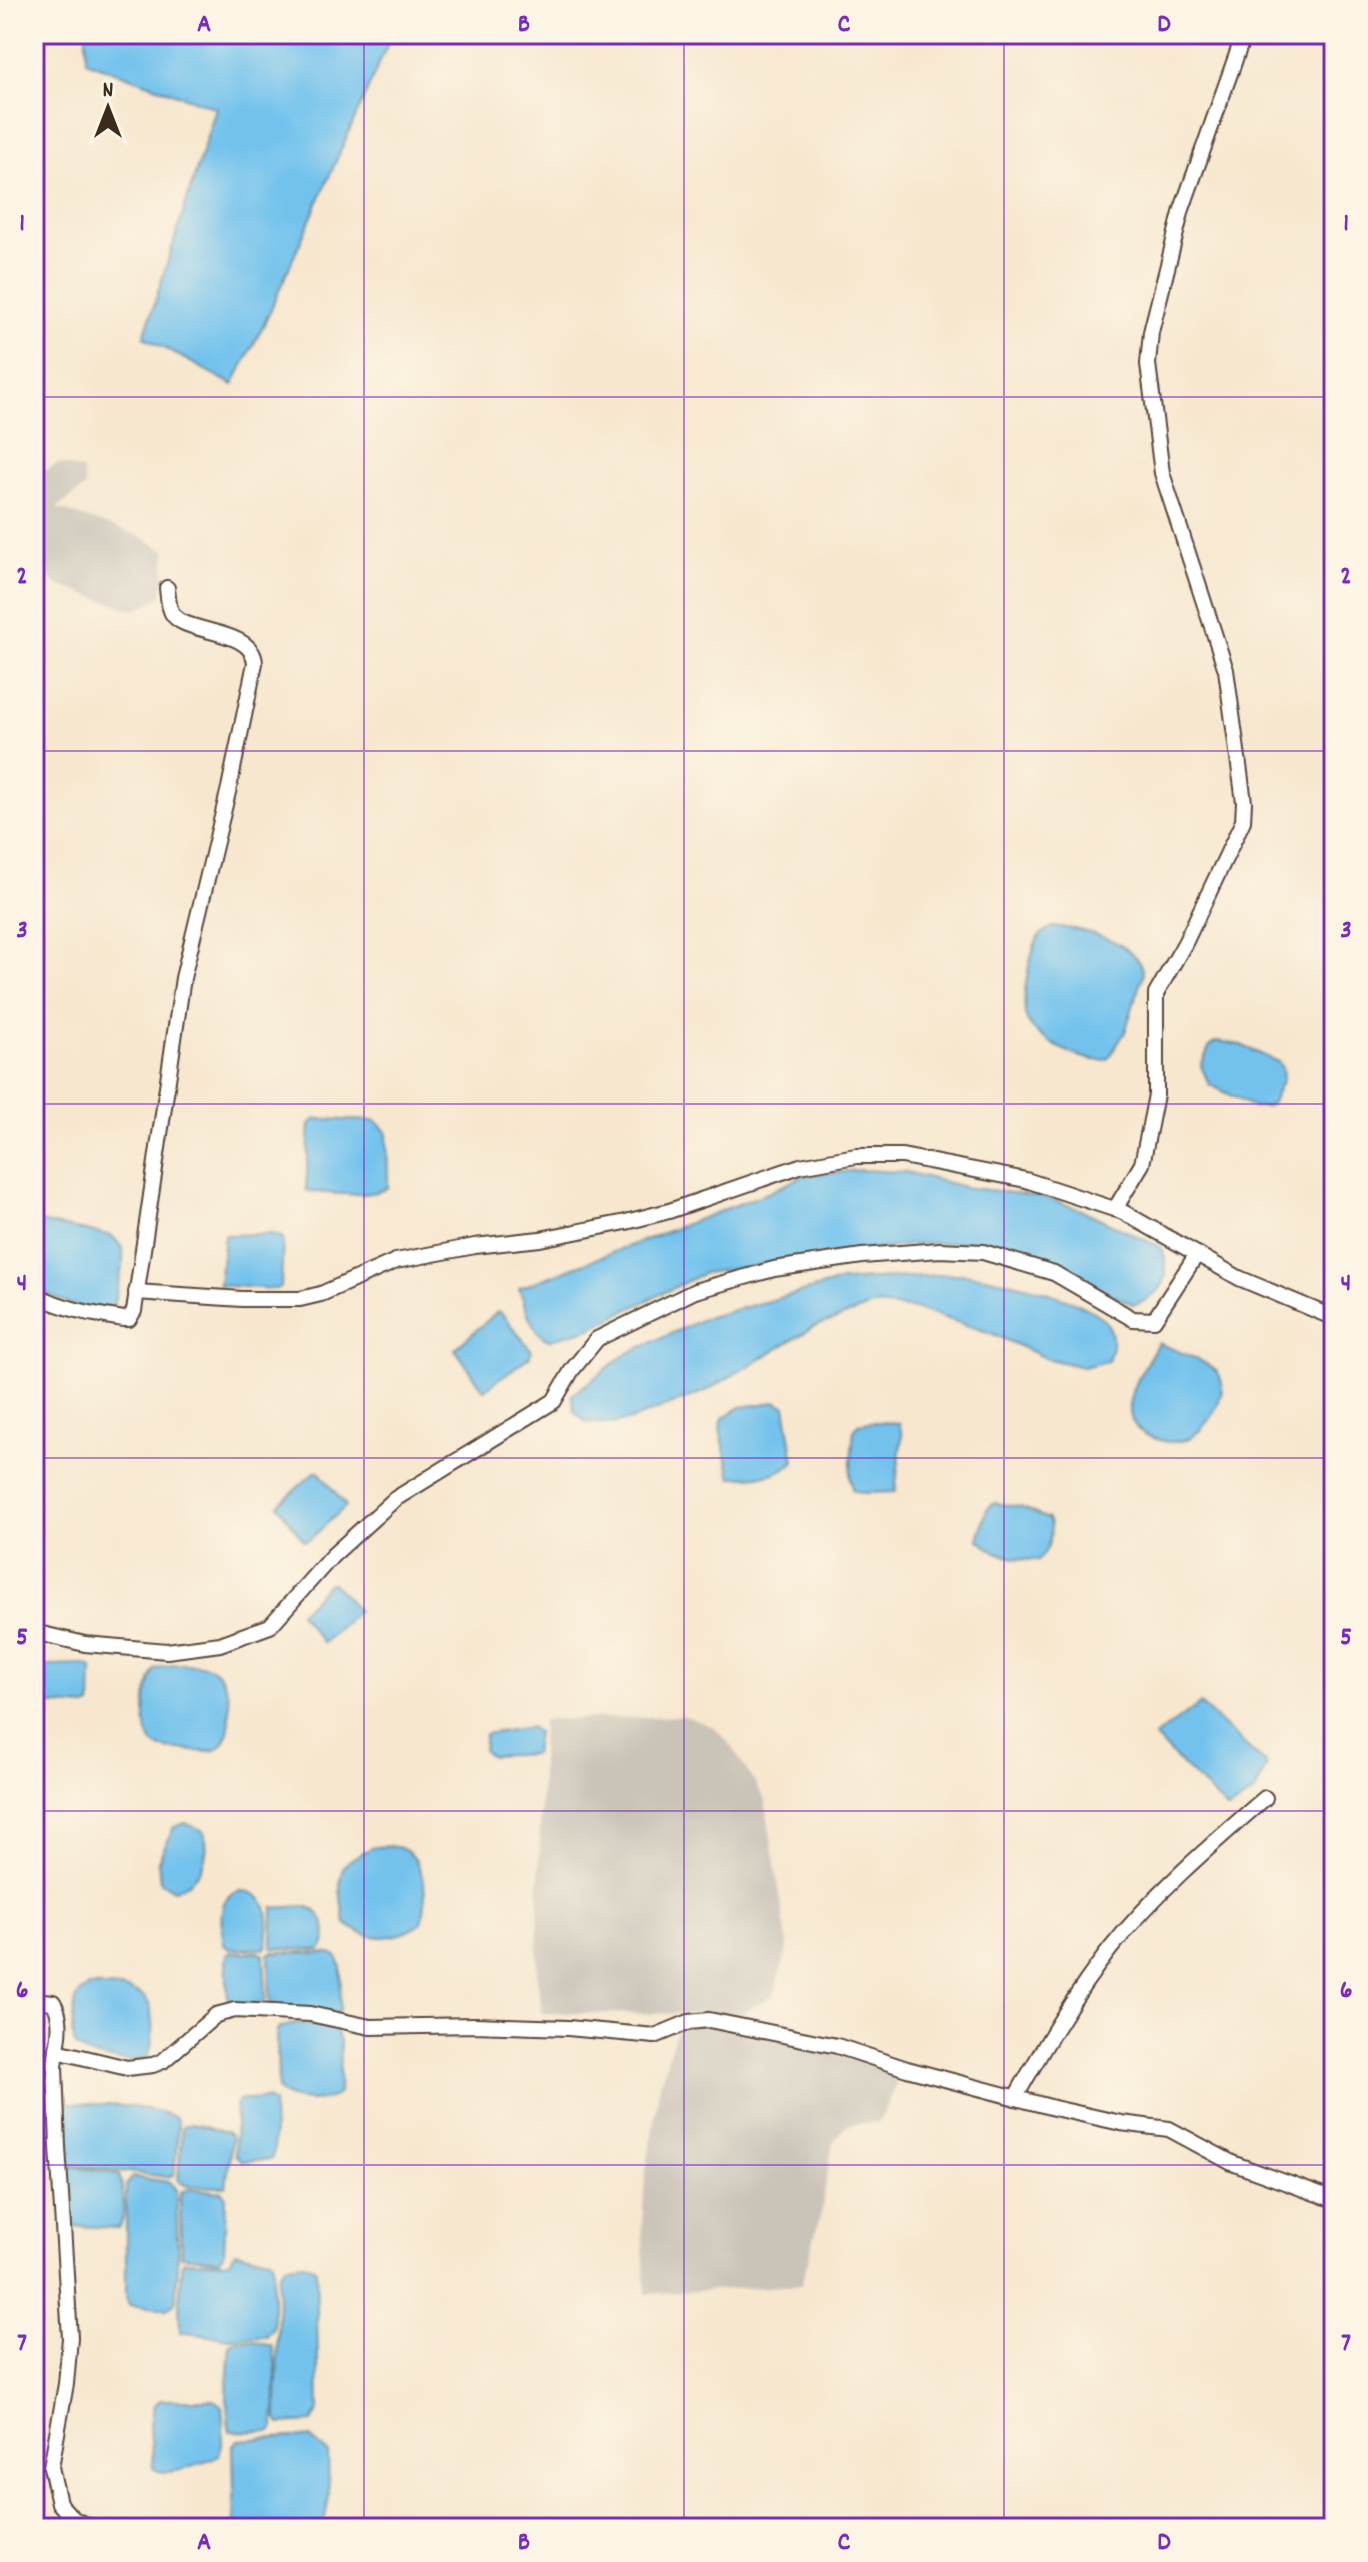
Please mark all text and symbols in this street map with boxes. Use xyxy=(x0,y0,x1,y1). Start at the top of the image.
text: A xyxy=(197,7,211,44)
text: B xyxy=(518,7,530,44)
text: C xyxy=(838,7,851,44)
text: D xyxy=(1157,7,1171,44)
north arrow xyxy=(68,68,148,148)
text: N xyxy=(103,76,114,107)
text: 1 xyxy=(19,206,25,243)
text: 1 xyxy=(1343,206,1349,243)
text: 2 xyxy=(16,559,28,596)
text: 2 xyxy=(1340,559,1352,596)
text: 3 xyxy=(16,913,28,950)
text: 3 xyxy=(1340,913,1352,950)
text: 4 xyxy=(17,1266,27,1303)
text: 4 xyxy=(1341,1266,1351,1303)
text: 5 xyxy=(16,1620,28,1657)
text: 5 xyxy=(1340,1620,1352,1657)
text: 6 xyxy=(16,1973,28,2010)
text: 6 xyxy=(1340,1973,1352,2010)
text: 7 xyxy=(17,2326,27,2363)
text: 7 xyxy=(1341,2326,1351,2363)
text: A xyxy=(197,2525,211,2562)
text: B xyxy=(518,2525,530,2562)
text: C xyxy=(838,2525,851,2562)
text: D xyxy=(1157,2525,1171,2562)

